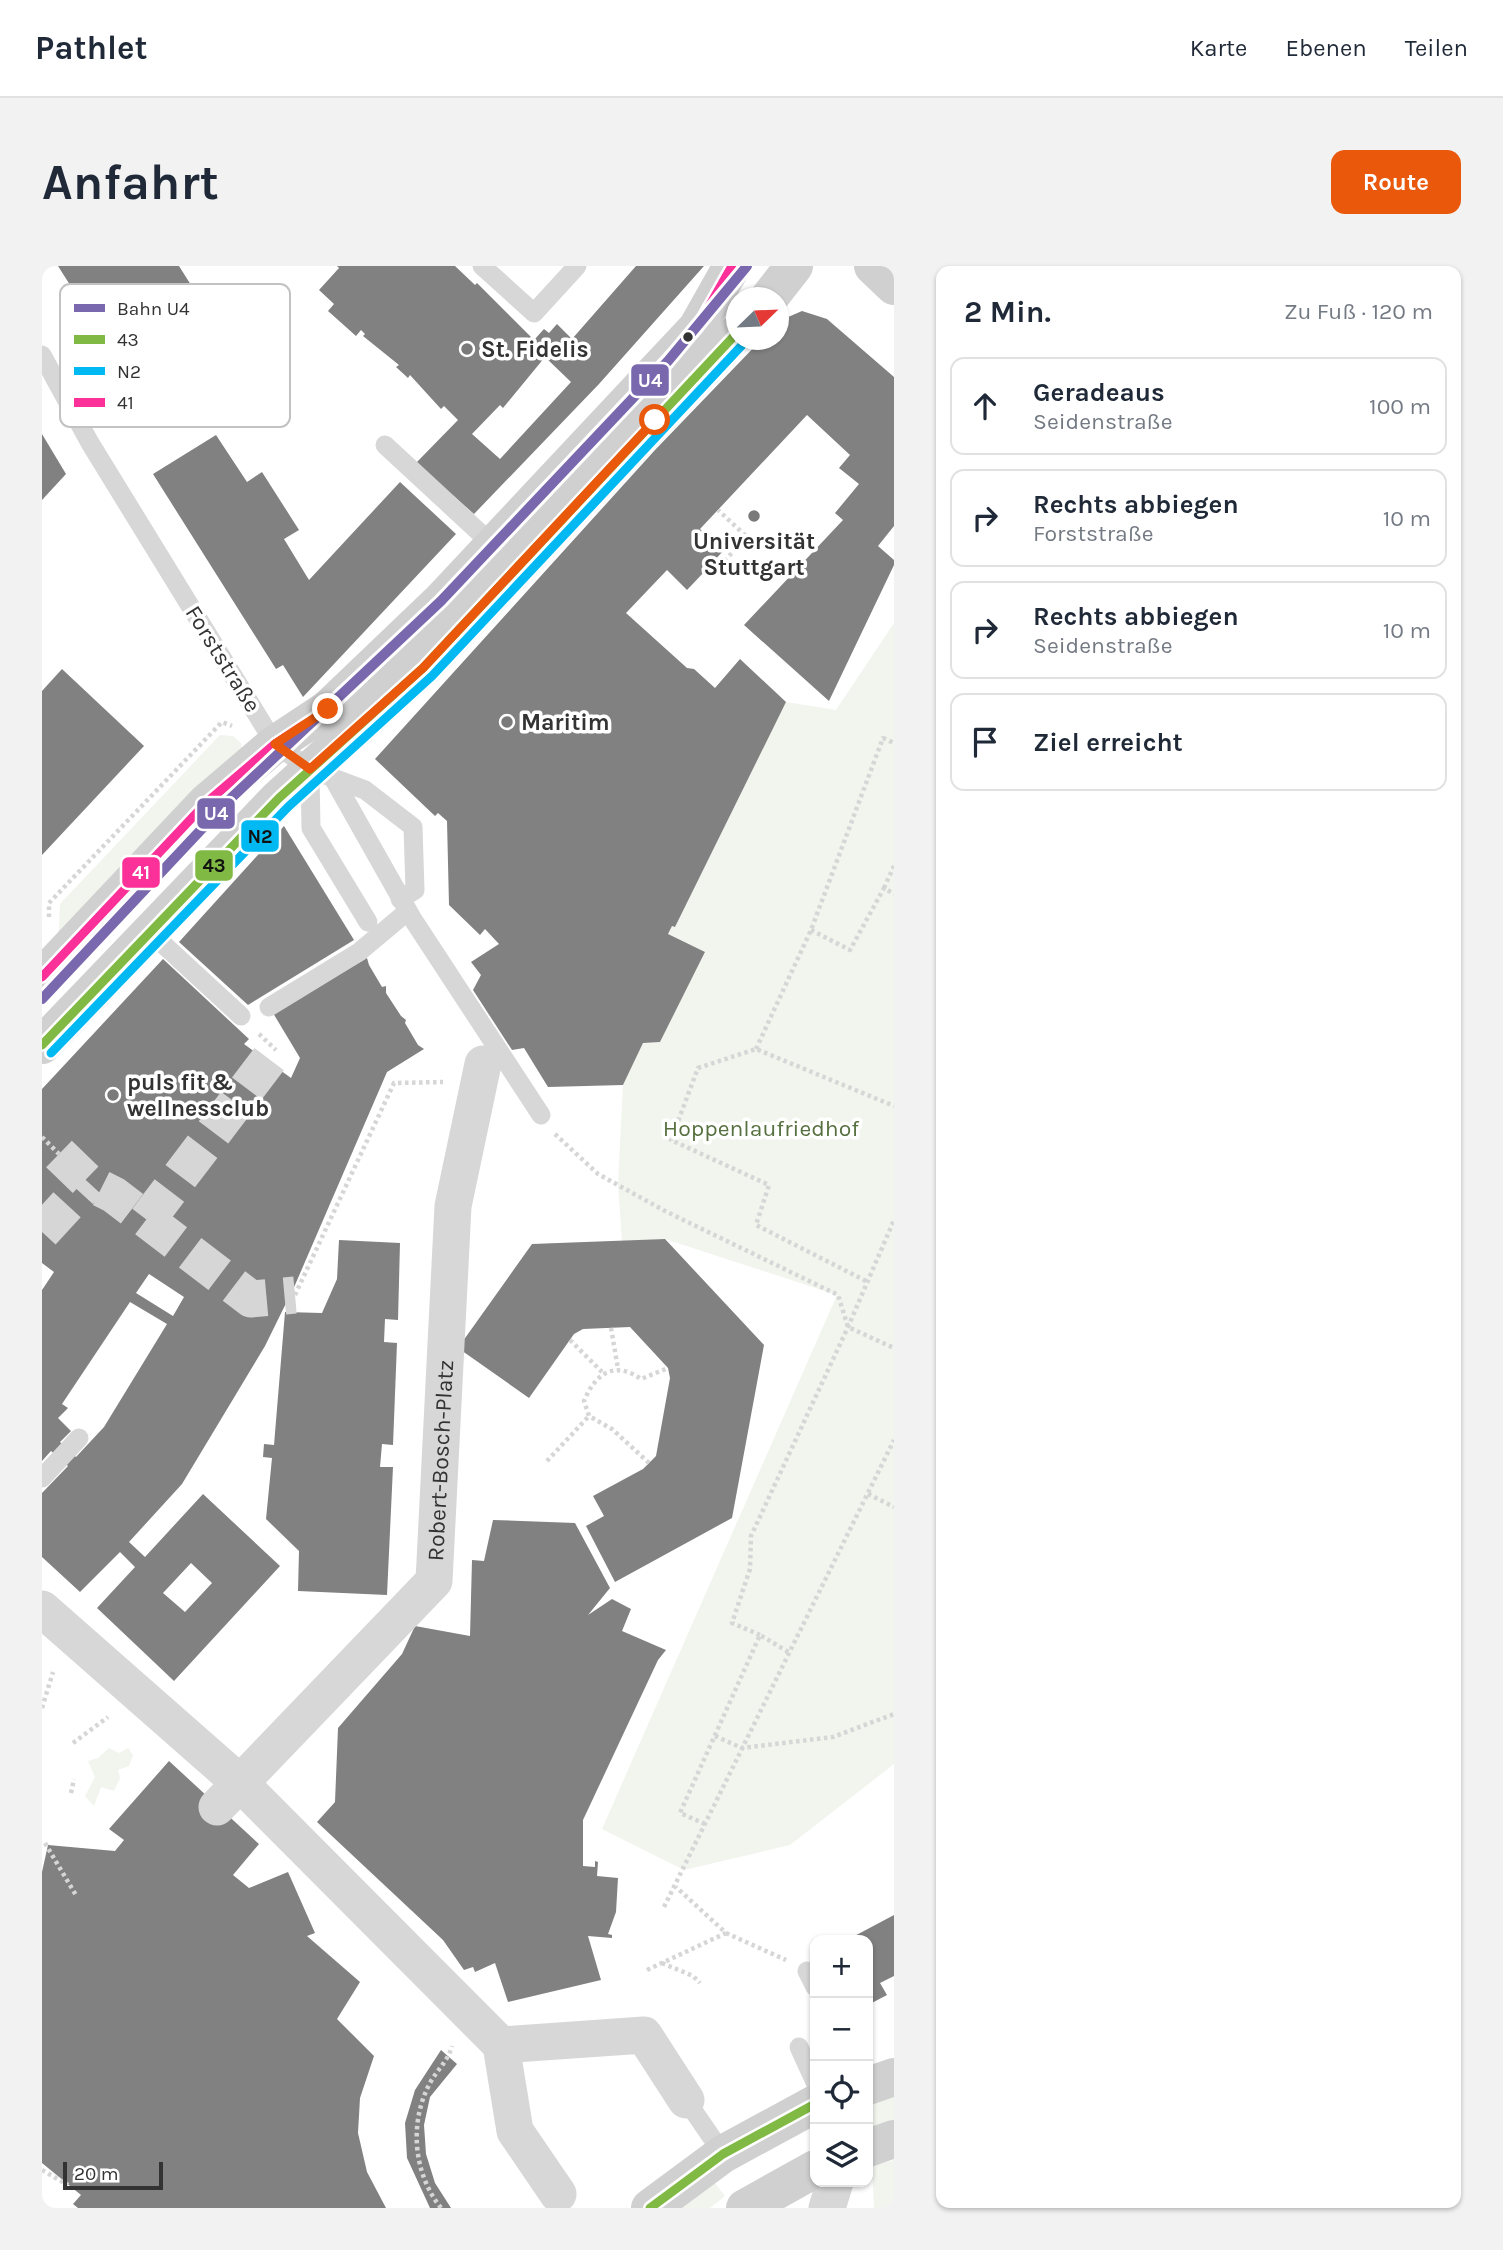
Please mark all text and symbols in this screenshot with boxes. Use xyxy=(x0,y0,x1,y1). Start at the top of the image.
text: Pathlet xyxy=(35,29,148,67)
text: Karte xyxy=(1190,34,1247,62)
text: Ebenen xyxy=(1285,34,1367,62)
text: Teilen xyxy=(1405,34,1468,62)
button: Route xyxy=(1331,150,1461,214)
text: Anfahrt xyxy=(42,154,219,211)
legend xyxy=(60,284,290,427)
north arrow xyxy=(726,287,789,350)
text: 2 Min. xyxy=(964,294,1051,330)
text: Bahn U4 xyxy=(117,298,190,320)
text: Zu Fuß · 120 m xyxy=(1284,298,1433,325)
text: 43 xyxy=(117,329,139,351)
unlabelled marker xyxy=(681,330,695,344)
place label: St. Fidelis xyxy=(481,336,589,363)
marker: St. Fidelis xyxy=(459,341,475,357)
text: N2 xyxy=(117,361,141,383)
line badge: U4 xyxy=(630,363,670,397)
text: U4 xyxy=(638,370,663,392)
text: Geradeaus xyxy=(1033,377,1165,408)
icon: ahead xyxy=(966,387,1004,425)
text: 41 xyxy=(117,392,134,414)
text: 100 m xyxy=(1369,393,1431,420)
route start xyxy=(639,404,670,435)
text: Seidenstraße xyxy=(1033,408,1173,435)
text: Rechts abbiegen xyxy=(1033,489,1239,520)
icon: right xyxy=(966,499,1004,537)
text: 10 m xyxy=(1383,505,1431,532)
marker: Universität Stuttgart xyxy=(746,508,762,524)
text: Forststraße xyxy=(1033,520,1154,547)
place label: Universität Stuttgart xyxy=(693,528,815,581)
street label: Forststraße xyxy=(180,601,266,717)
text: Rechts abbiegen xyxy=(1033,601,1239,632)
icon: right xyxy=(966,611,1004,649)
text: 10 m xyxy=(1383,617,1431,644)
text: Seidenstraße xyxy=(1033,632,1173,659)
route end xyxy=(312,693,343,724)
place label: Maritim xyxy=(521,709,610,736)
marker: Maritim xyxy=(499,714,515,730)
icon: arrive xyxy=(966,723,1004,761)
text: Ziel erreicht xyxy=(1033,727,1183,758)
line badge: U4 xyxy=(196,797,236,830)
text: U4 xyxy=(204,803,229,825)
line badge: N2 xyxy=(240,819,280,853)
text: N2 xyxy=(247,826,273,848)
line badge: 43 xyxy=(194,849,234,882)
text: 43 xyxy=(202,855,226,877)
line badge: 41 xyxy=(121,856,161,889)
text: 41 xyxy=(132,862,150,884)
place label: puls fit & wellnessclub xyxy=(127,1069,269,1122)
marker: puls fit & wellnessclub xyxy=(105,1087,121,1103)
park label: Hoppenlaufriedhof xyxy=(663,1115,859,1142)
street label: Robert-Bosch-Platz xyxy=(422,1359,459,1562)
map controls xyxy=(810,1935,873,2187)
button: + xyxy=(810,1935,873,1998)
button: − xyxy=(810,1998,873,2061)
button: locate xyxy=(810,2061,873,2124)
button: layers xyxy=(810,2124,873,2187)
scale bar xyxy=(63,2159,163,2191)
text: 20 m xyxy=(74,2163,119,2185)

